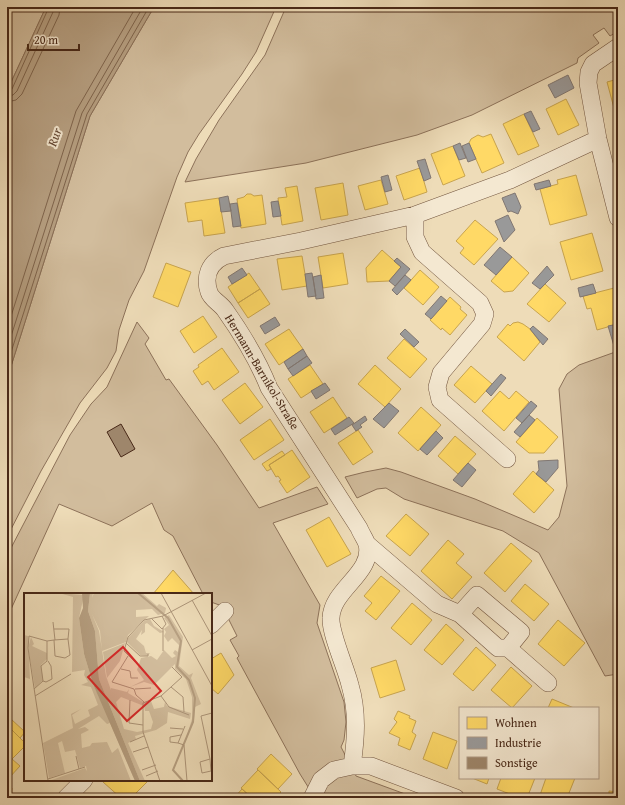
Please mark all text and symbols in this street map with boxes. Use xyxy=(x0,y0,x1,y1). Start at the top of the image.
scale bar xyxy=(28,26,79,52)
text: 20 m xyxy=(34,31,58,48)
water label: Rur xyxy=(42,124,67,150)
street label: Hermann-Barnikol-Straße xyxy=(221,311,304,433)
inset map xyxy=(24,593,212,781)
legend xyxy=(459,707,599,779)
text: Wohnen xyxy=(495,714,537,731)
text: Industrie xyxy=(495,734,542,751)
text: Sonstige xyxy=(495,754,538,771)

